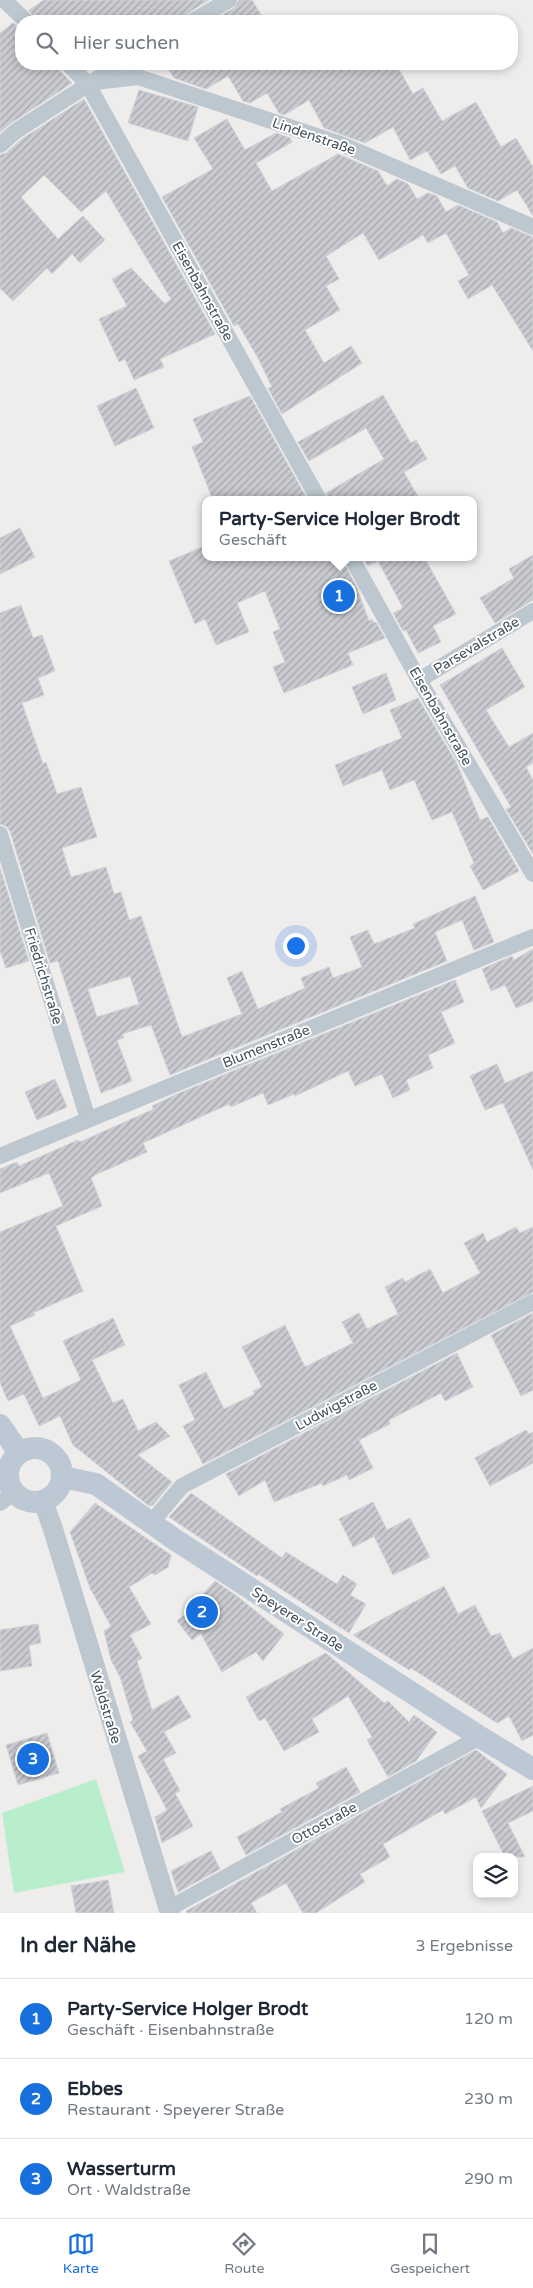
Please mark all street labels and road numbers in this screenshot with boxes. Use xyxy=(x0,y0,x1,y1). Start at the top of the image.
street label: Lindenstraße xyxy=(270,114,358,159)
street label: Eisenbahnstraße xyxy=(168,239,237,344)
street label: Parsevalstraße xyxy=(430,613,522,678)
street label: Eisenbahnstraße xyxy=(405,664,476,769)
street label: Friedrichstraße xyxy=(21,926,66,1027)
street label: Blumenstraße xyxy=(220,1021,312,1072)
street label: Ludwigstraße xyxy=(292,1377,380,1434)
street label: Speyerer Straße xyxy=(249,1583,347,1655)
street label: Waldstraße xyxy=(86,1669,125,1746)
street label: Ottostraße xyxy=(289,1798,360,1848)

